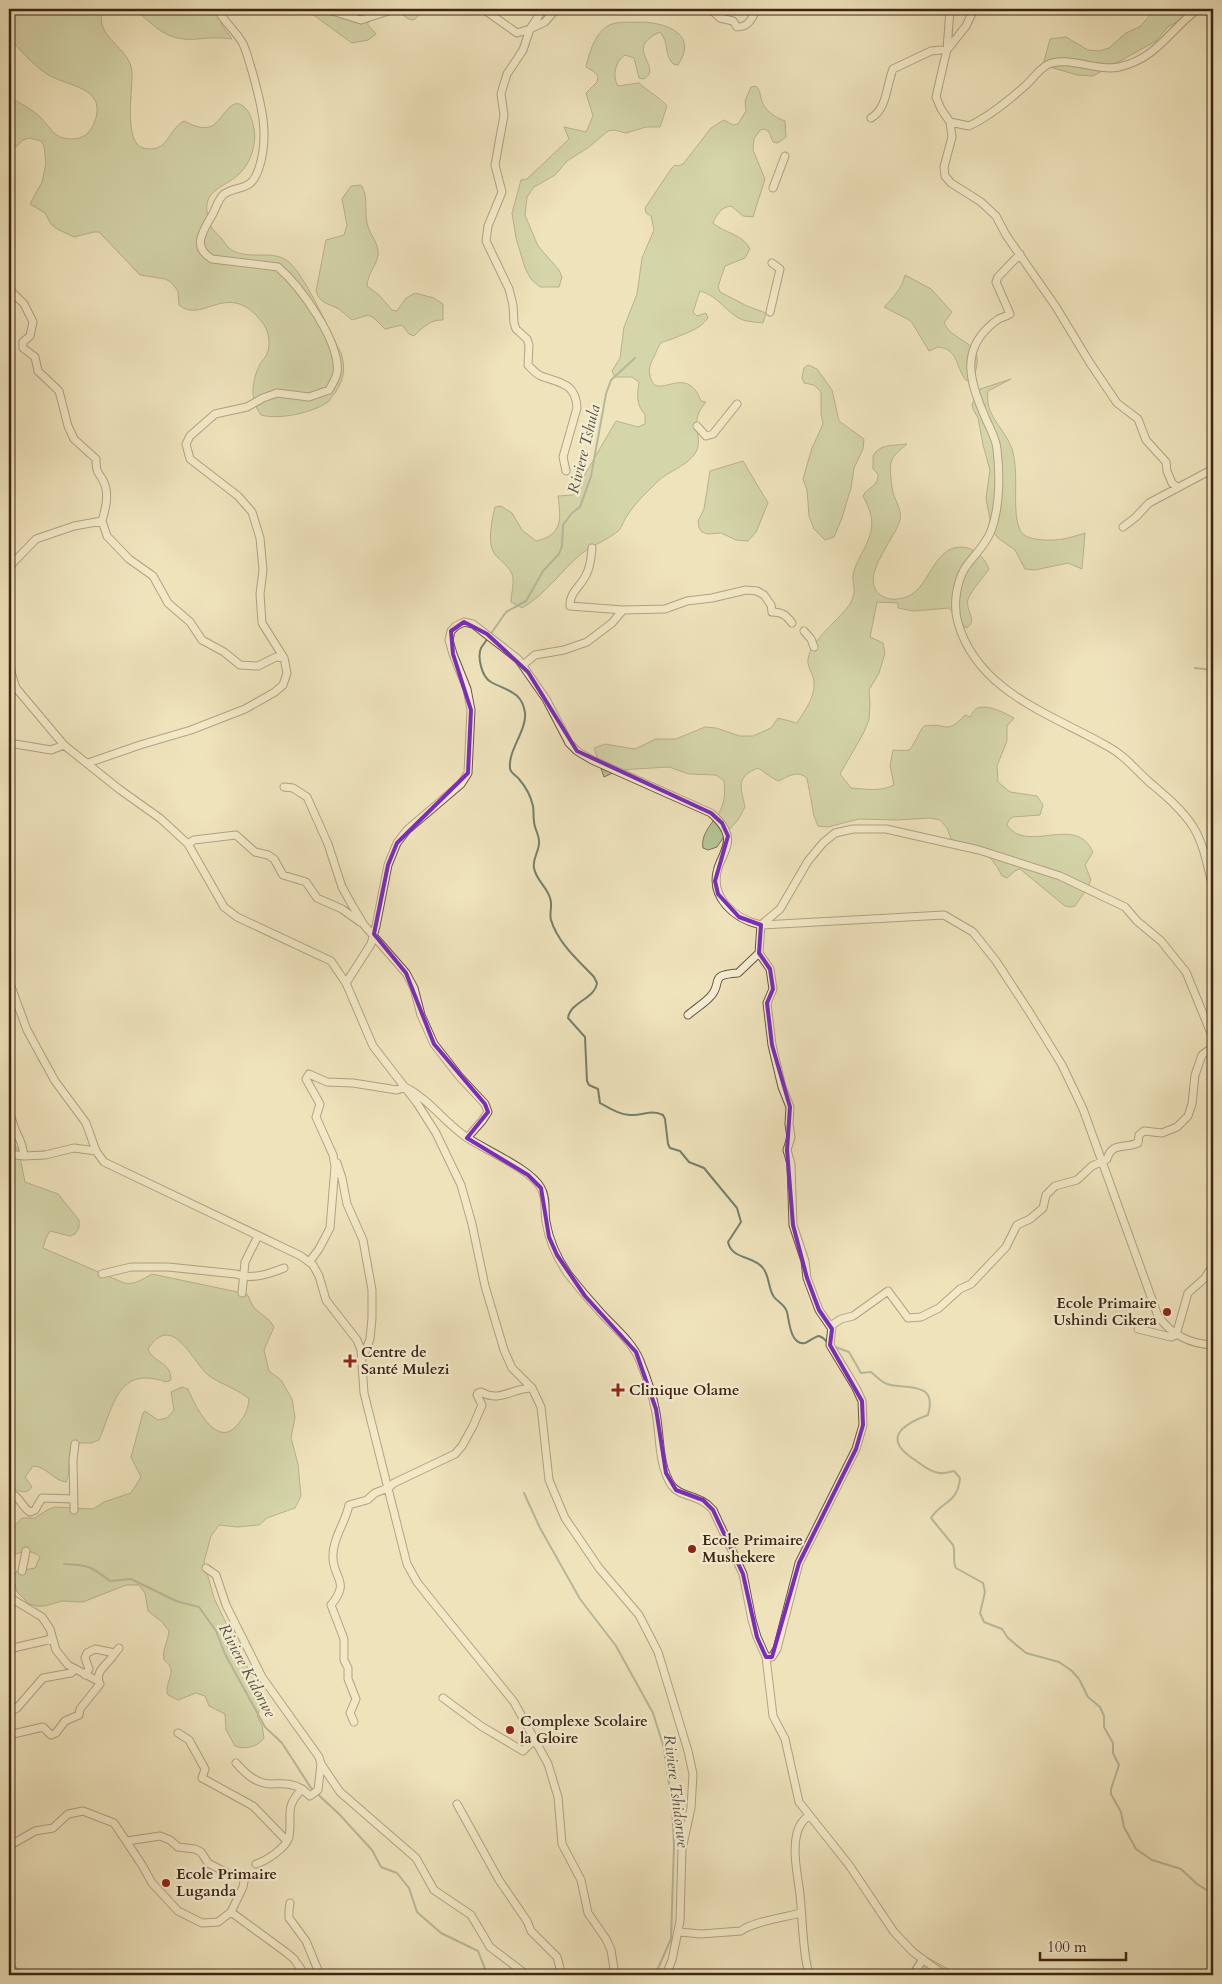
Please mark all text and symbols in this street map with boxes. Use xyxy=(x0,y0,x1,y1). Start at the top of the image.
water label: Riviere Tshula xyxy=(562,402,606,496)
place label: Ecole Primaire Ushindi Cikera xyxy=(1053,1293,1158,1330)
marker: Ecole Primaire Ushindi Cikera xyxy=(1161,1306,1173,1318)
place label: Centre de Santé Mulezi xyxy=(361,1342,450,1379)
marker: Centre de Santé Mulezi xyxy=(343,1354,357,1368)
place label: Clinique Olame xyxy=(629,1380,739,1400)
marker: Clinique Olame xyxy=(611,1383,625,1397)
place label: Ecole Primaire Mushekere xyxy=(702,1530,803,1567)
marker: Ecole Primaire Mushekere xyxy=(686,1543,698,1555)
water label: Riviere Kidorwe xyxy=(213,1620,281,1722)
place label: Complexe Scolaire la Gloire xyxy=(520,1711,648,1748)
marker: Complexe Scolaire la Gloire xyxy=(504,1724,516,1736)
water label: Riviere Tshidorwe xyxy=(658,1733,694,1850)
place label: Ecole Primaire Luganda xyxy=(176,1864,277,1901)
marker: Ecole Primaire Luganda xyxy=(160,1877,172,1889)
scale bar xyxy=(1040,1929,1126,1961)
text: 100 m xyxy=(1047,1937,1087,1957)

